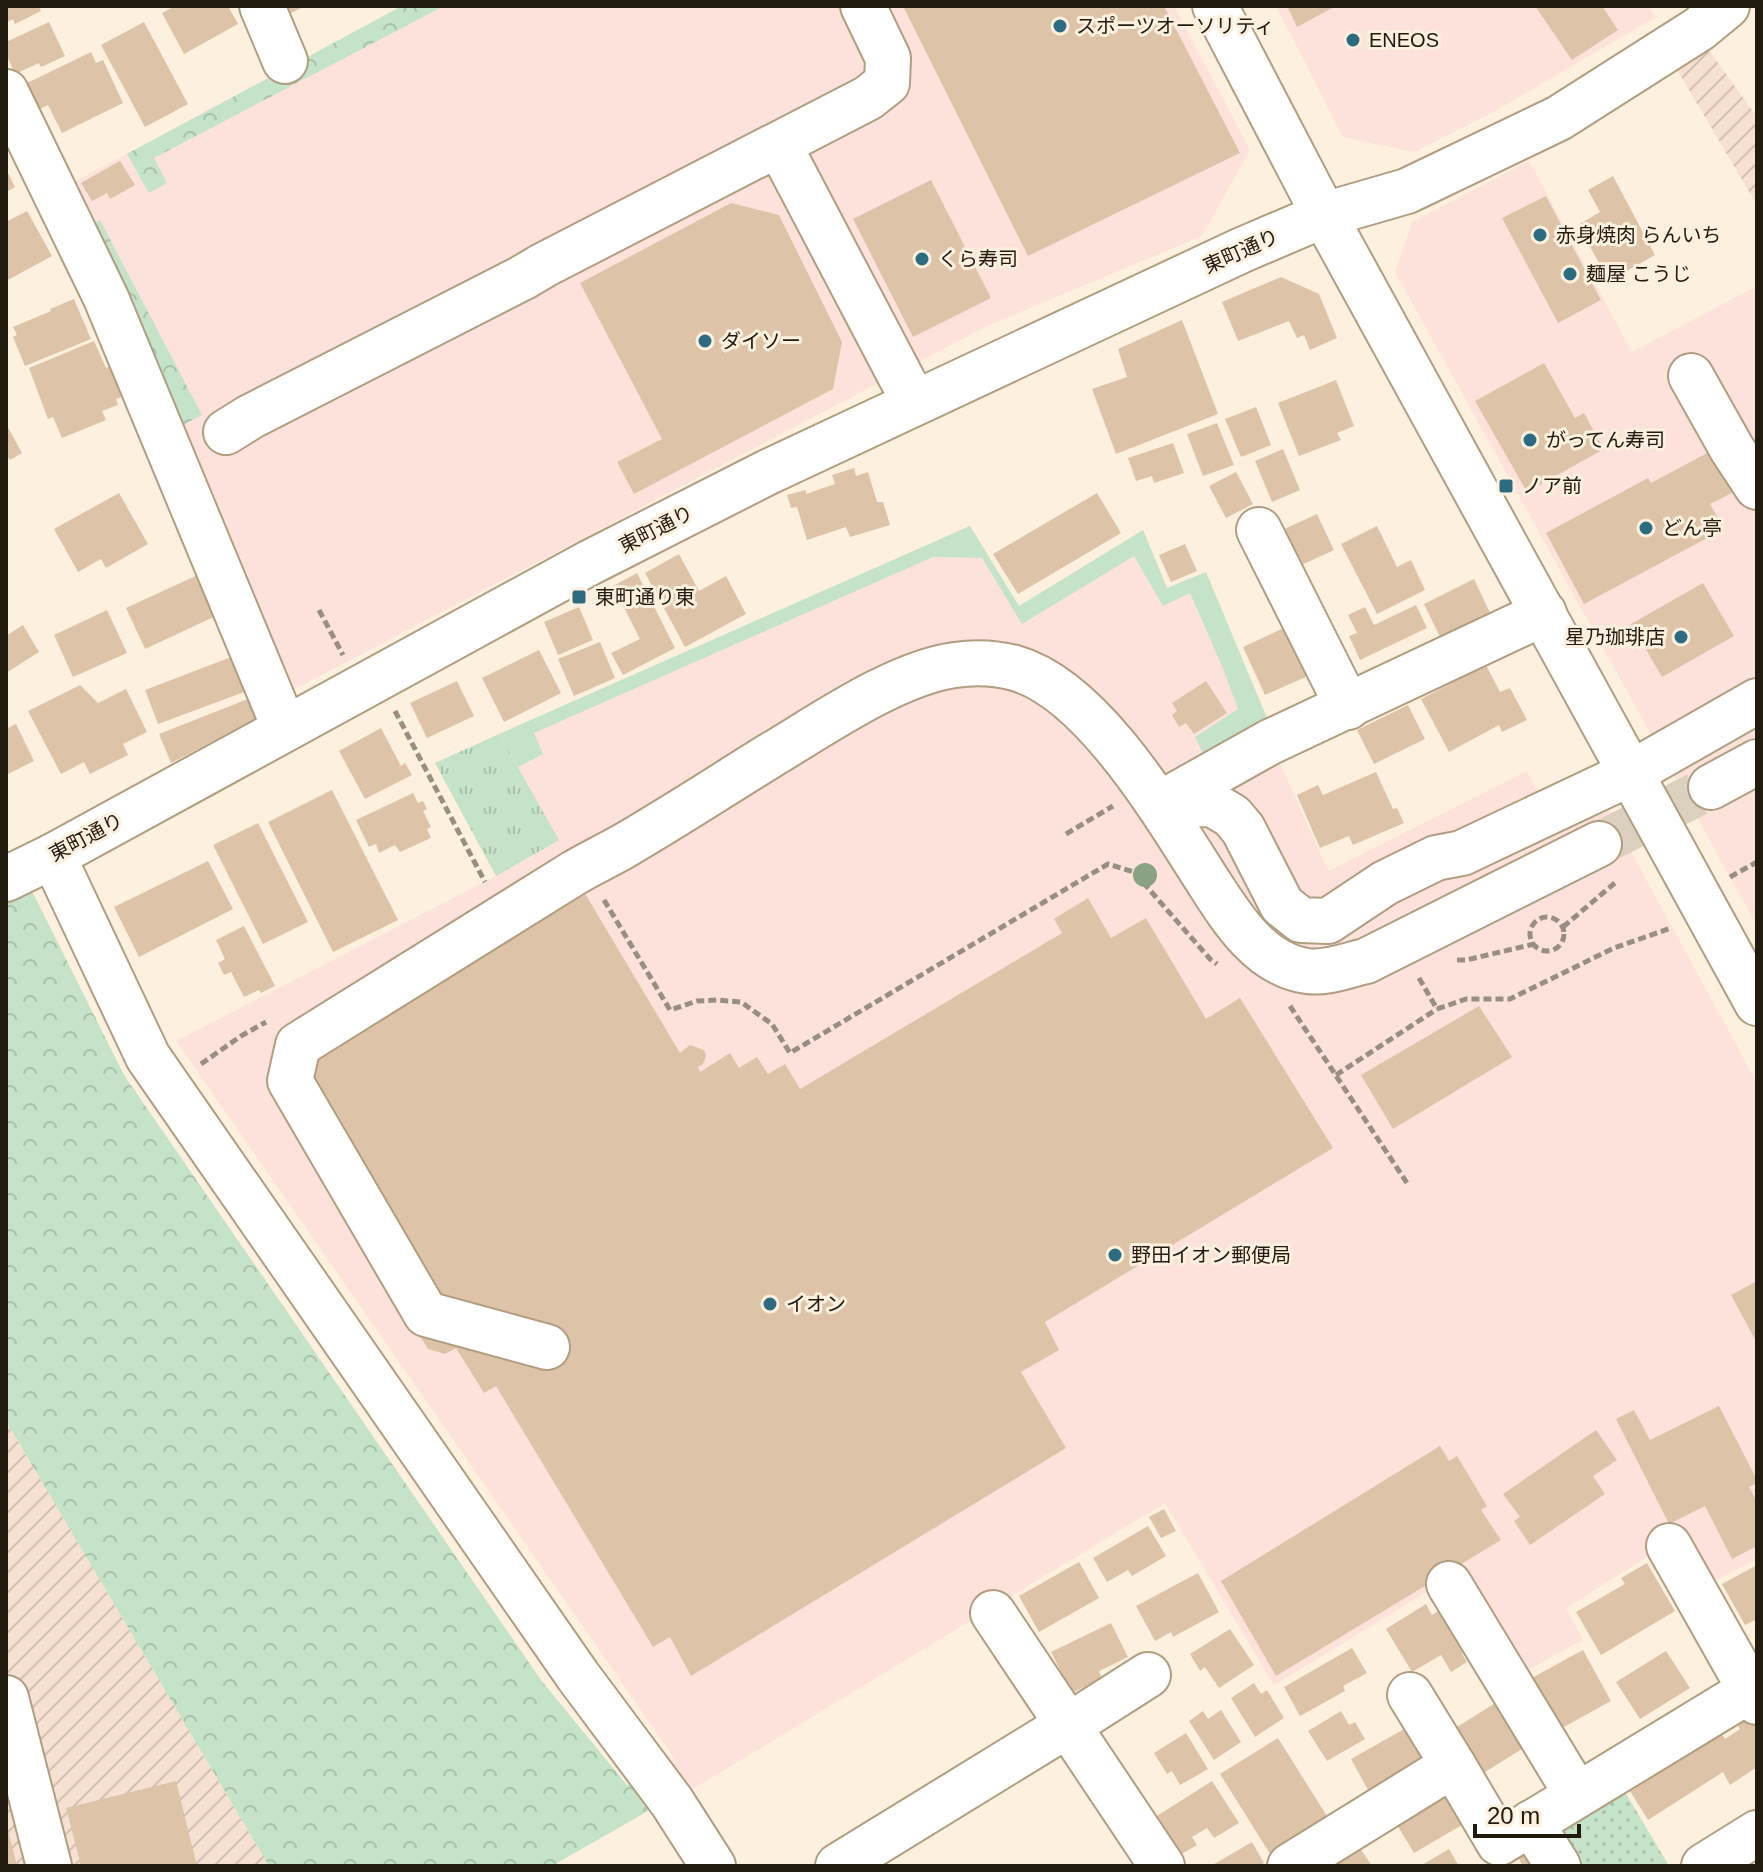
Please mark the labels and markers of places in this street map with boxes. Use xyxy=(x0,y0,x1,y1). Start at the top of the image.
place label: スポーツオーソリティ xyxy=(1076,15,1274,37)
marker: スポーツオーソリティ xyxy=(1051,17,1069,35)
place label: ENEOS xyxy=(1369,29,1439,51)
marker: ENEOS xyxy=(1344,31,1362,49)
place label: 赤身焼肉 らんいち xyxy=(1556,224,1722,246)
marker: 赤身焼肉 らんいち xyxy=(1531,226,1549,244)
place label: くら寿司 xyxy=(938,248,1018,270)
marker: くら寿司 xyxy=(913,250,931,268)
place label: 麺屋 こうじ xyxy=(1586,263,1692,285)
marker: 麺屋 こうじ xyxy=(1561,265,1579,283)
place label: ダイソー xyxy=(721,330,801,352)
marker: ダイソー xyxy=(696,332,714,350)
place label: がってん寿司 xyxy=(1546,429,1665,451)
marker: がってん寿司 xyxy=(1521,431,1539,449)
place label: ノア前 xyxy=(1522,475,1582,497)
marker: ノア前 xyxy=(1497,477,1515,495)
place label: どん亭 xyxy=(1662,517,1722,539)
marker: どん亭 xyxy=(1637,519,1655,537)
place label: 東町通り東 xyxy=(595,586,695,608)
marker: 東町通り東 xyxy=(570,588,588,606)
place label: 星乃珈琲店 xyxy=(1565,626,1665,648)
marker: 星乃珈琲店 xyxy=(1672,628,1690,646)
place label: 野田イオン郵便局 xyxy=(1131,1244,1291,1266)
marker: 野田イオン郵便局 xyxy=(1106,1246,1124,1264)
place label: イオン xyxy=(786,1293,846,1315)
marker: イオン xyxy=(761,1295,779,1313)

